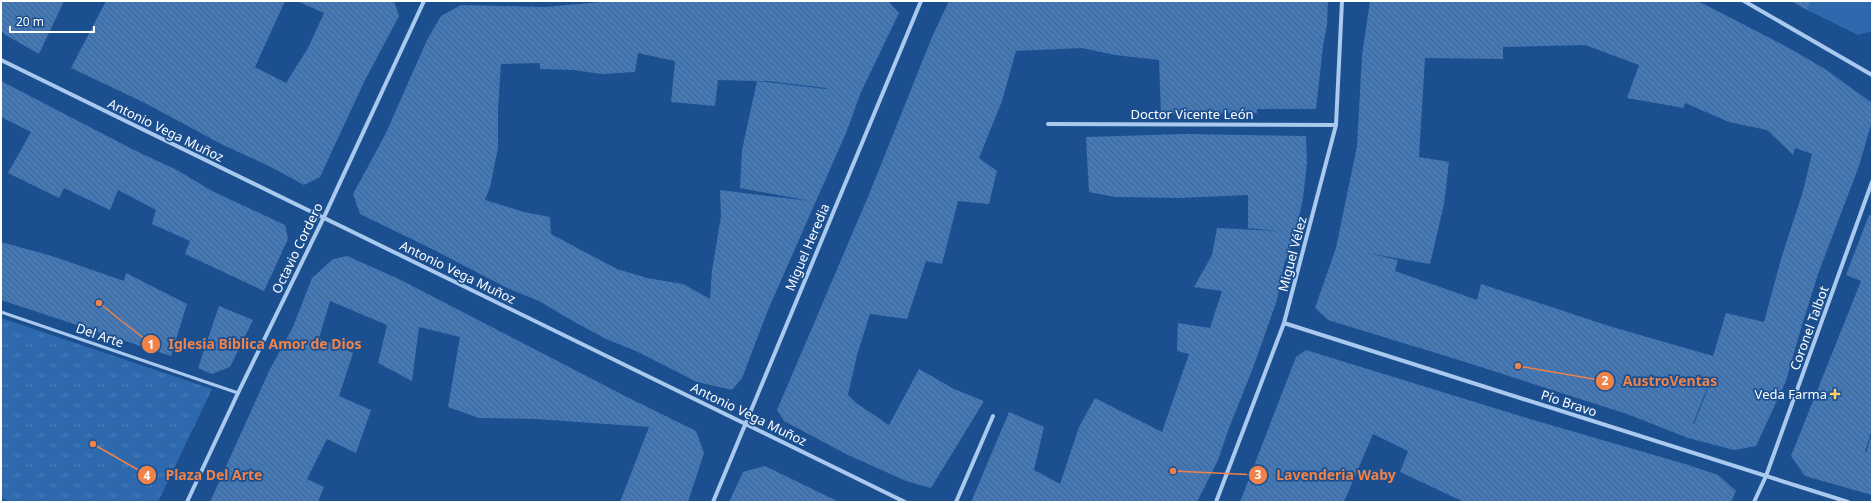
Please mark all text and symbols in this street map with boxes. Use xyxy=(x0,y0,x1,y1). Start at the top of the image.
scale bar xyxy=(10,8,94,34)
text: 20 m xyxy=(16,13,44,30)
street label: Antonio Vega Muñoz xyxy=(105,94,227,166)
street label: Doctor Vicente León xyxy=(1130,105,1254,123)
street label: Octavio Cordero xyxy=(267,199,327,296)
street label: Miguel Heredia xyxy=(780,201,834,293)
street label: Miguel Vélez xyxy=(1273,215,1311,293)
street label: Antonio Vega Muñoz xyxy=(397,236,519,308)
street label: Coronel Talbot xyxy=(1785,283,1833,373)
street label: Del Arte xyxy=(74,318,126,352)
callout: Iglesia Biblica Amor de Dios xyxy=(141,331,370,357)
text: Iglesia Biblica Amor de Dios xyxy=(168,334,362,353)
text: 1 xyxy=(148,336,154,353)
callout: AustroVentas xyxy=(1595,368,1726,394)
text: AustroVentas xyxy=(1623,371,1717,390)
text: 2 xyxy=(1602,372,1609,389)
street label: Antonio Vega Muñoz xyxy=(688,378,810,450)
place label: Veda Farma xyxy=(1755,385,1827,403)
street label: Pío Bravo xyxy=(1539,386,1599,421)
marker: Veda Farma xyxy=(1830,389,1840,399)
callout: Plaza Del Arte xyxy=(137,462,270,488)
callout: Lavenderia Waby xyxy=(1248,462,1404,488)
text: Plaza Del Arte xyxy=(166,465,262,484)
text: Lavenderia Waby xyxy=(1276,465,1396,484)
text: 3 xyxy=(1255,466,1262,483)
text: 4 xyxy=(144,467,151,484)

